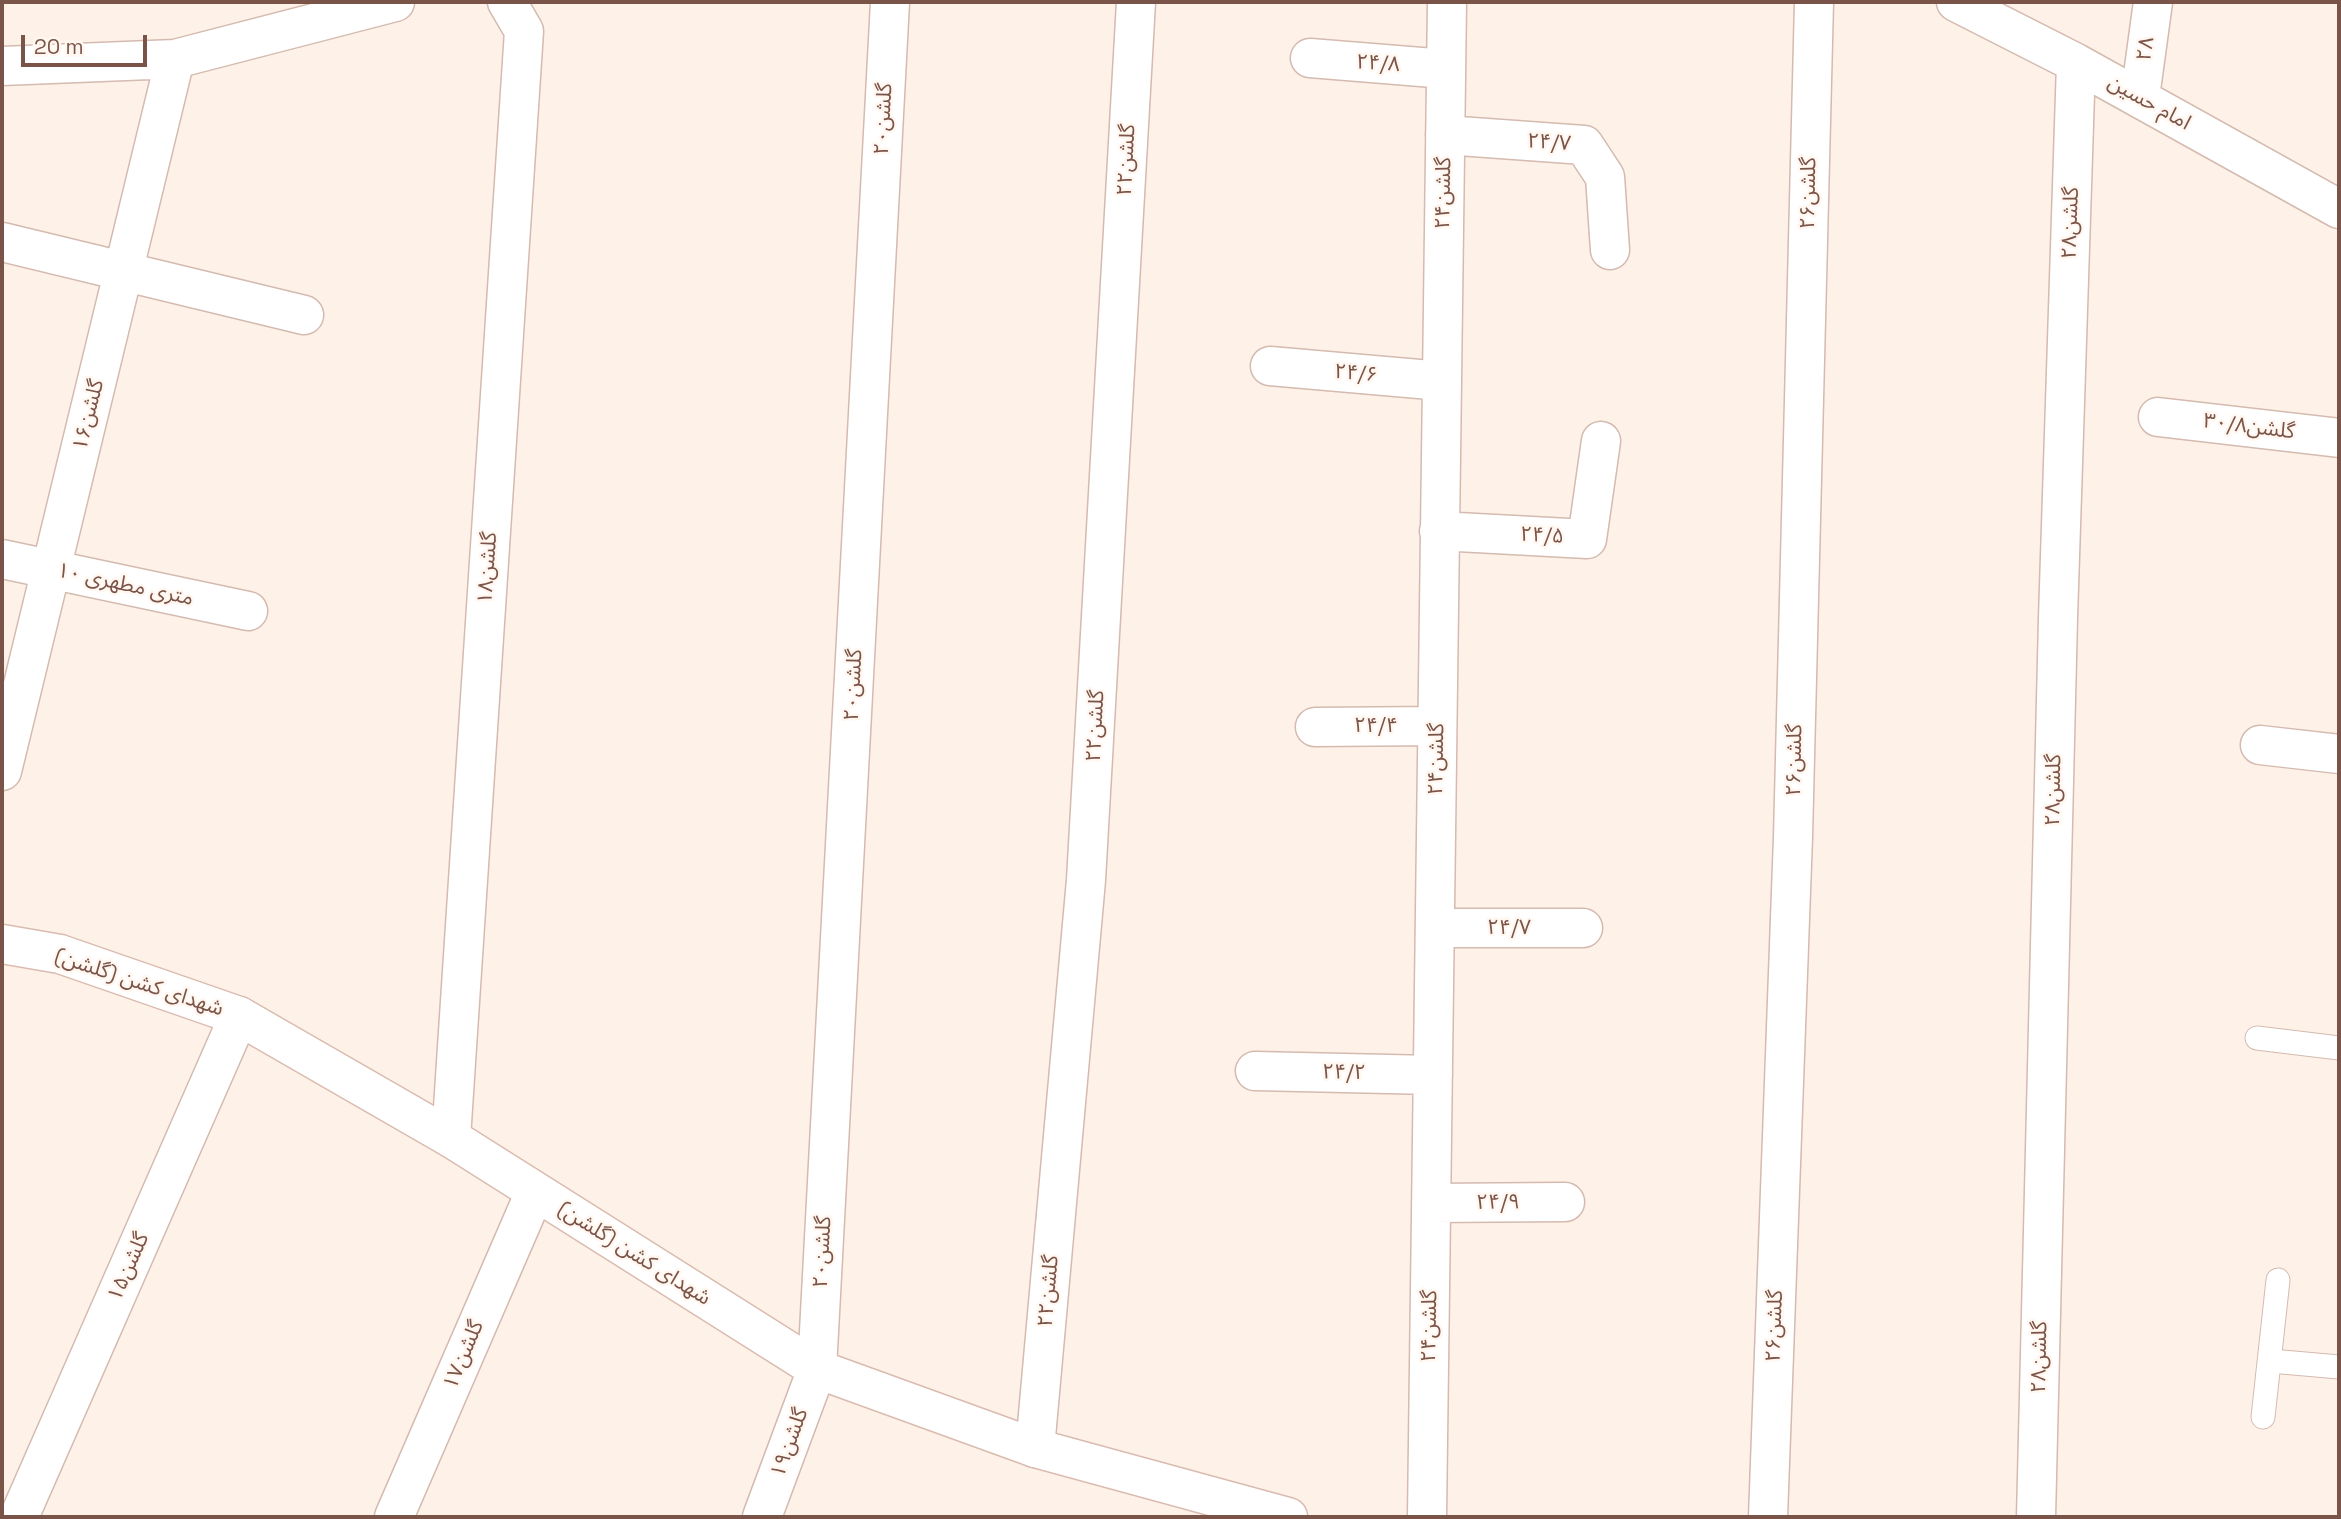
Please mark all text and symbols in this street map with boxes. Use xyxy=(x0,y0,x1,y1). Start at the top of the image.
scale bar xyxy=(24,21,150,65)
text: 20 m xyxy=(34,33,84,60)
street label: ۲۸ xyxy=(2132,35,2160,63)
street label: ۲۴/۸ xyxy=(1355,50,1401,78)
street label: امام حسین xyxy=(2103,70,2195,136)
street label: گلشن۲۰ xyxy=(870,82,898,156)
street label: گلشن۲۲ xyxy=(1113,123,1141,197)
street label: ۲۴/۷ xyxy=(1526,129,1572,157)
street label: گلشن۲۴ xyxy=(1431,157,1457,229)
street label: گلشن۲۶ xyxy=(1796,157,1822,229)
street label: گلشن۲۸ xyxy=(2057,187,2085,259)
street label: ۲۴/۶ xyxy=(1333,360,1379,388)
street label: گلشن۱۶ xyxy=(68,377,110,453)
street label: گلشن۳۰/۸ xyxy=(2202,409,2296,445)
street label: ۲۴/۵ xyxy=(1519,522,1565,550)
street label: گلشن۱۸ xyxy=(473,531,503,605)
street label: ۱۰ متری مطهری xyxy=(54,558,196,612)
street label: گلشن۲۰ xyxy=(840,648,868,722)
street label: گلشن۲۲ xyxy=(1082,689,1110,763)
street label: ۲۴/۴ xyxy=(1354,713,1398,739)
street label: گلشن۲۴ xyxy=(1424,723,1450,795)
street label: گلشن۲۶ xyxy=(1782,724,1808,796)
street label: گلشن۲۸ xyxy=(2041,754,2067,826)
street label: ۲۴/۷ xyxy=(1487,915,1531,941)
street label: شهدای کشن (گلشن) xyxy=(51,944,227,1022)
street label: ۲۴/۲ xyxy=(1322,1060,1366,1086)
street label: ۲۴/۹ xyxy=(1476,1190,1520,1216)
street label: شهدای کشن (گلشن) xyxy=(553,1197,715,1311)
street label: گلشن۲۰ xyxy=(809,1215,837,1289)
street label: گلشن۱۵ xyxy=(103,1229,155,1305)
street label: گلشن۲۲ xyxy=(1033,1254,1065,1328)
street label: گلشن۲۴ xyxy=(1417,1290,1443,1362)
street label: گلشن۲۶ xyxy=(1761,1290,1789,1362)
street label: گلشن۱۷ xyxy=(438,1317,490,1393)
street label: گلشن۲۸ xyxy=(2027,1321,2053,1393)
street label: گلشن۱۹ xyxy=(766,1405,814,1481)

